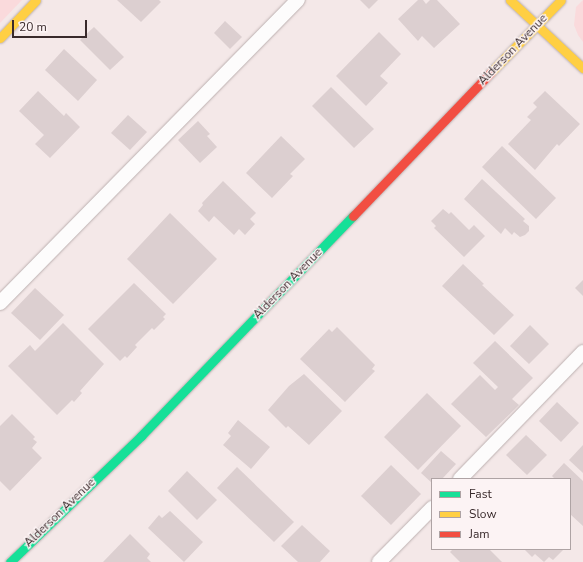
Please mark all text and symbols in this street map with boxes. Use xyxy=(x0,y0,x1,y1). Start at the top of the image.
scale bar xyxy=(14,12,89,38)
street label: Alderson Avenue xyxy=(476,12,550,88)
text: 20 m xyxy=(19,19,47,35)
street label: Alderson Avenue xyxy=(251,246,325,322)
street label: Alderson Avenue xyxy=(22,476,98,550)
legend xyxy=(431,478,571,550)
text: Fast xyxy=(469,486,492,502)
text: Slow xyxy=(469,506,497,522)
text: Jam xyxy=(469,526,490,542)

